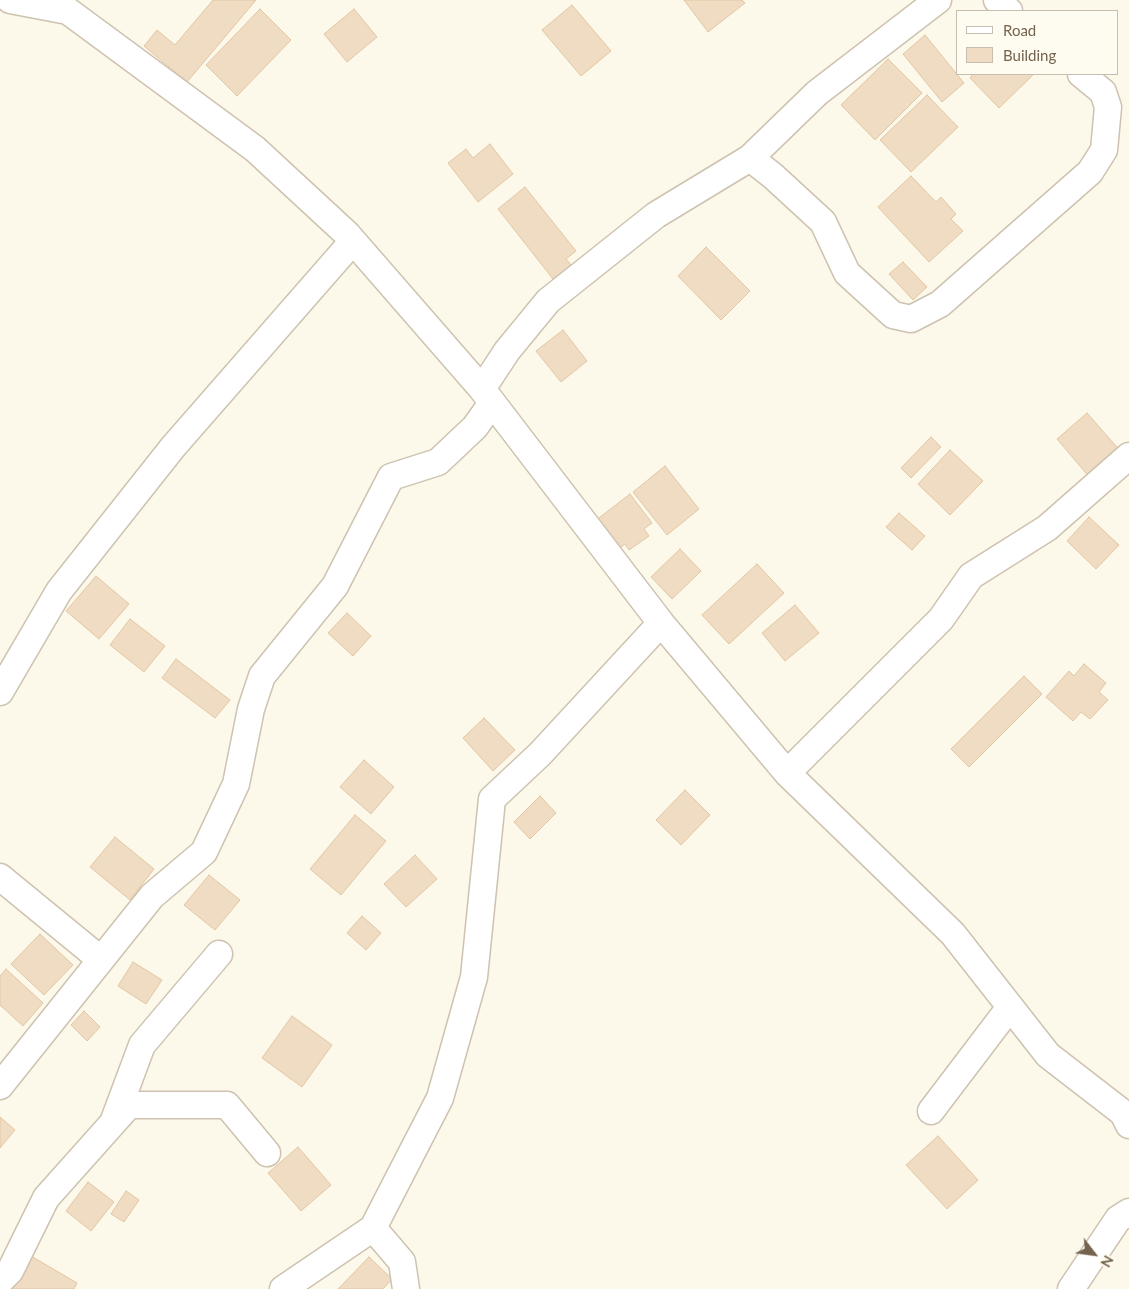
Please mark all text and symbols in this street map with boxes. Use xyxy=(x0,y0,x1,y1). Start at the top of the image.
legend xyxy=(956,10,1119,75)
text: Road xyxy=(1003,21,1036,39)
text: Building xyxy=(1003,46,1056,64)
north arrow xyxy=(1069,1229,1119,1279)
text: N xyxy=(1097,1253,1117,1271)

